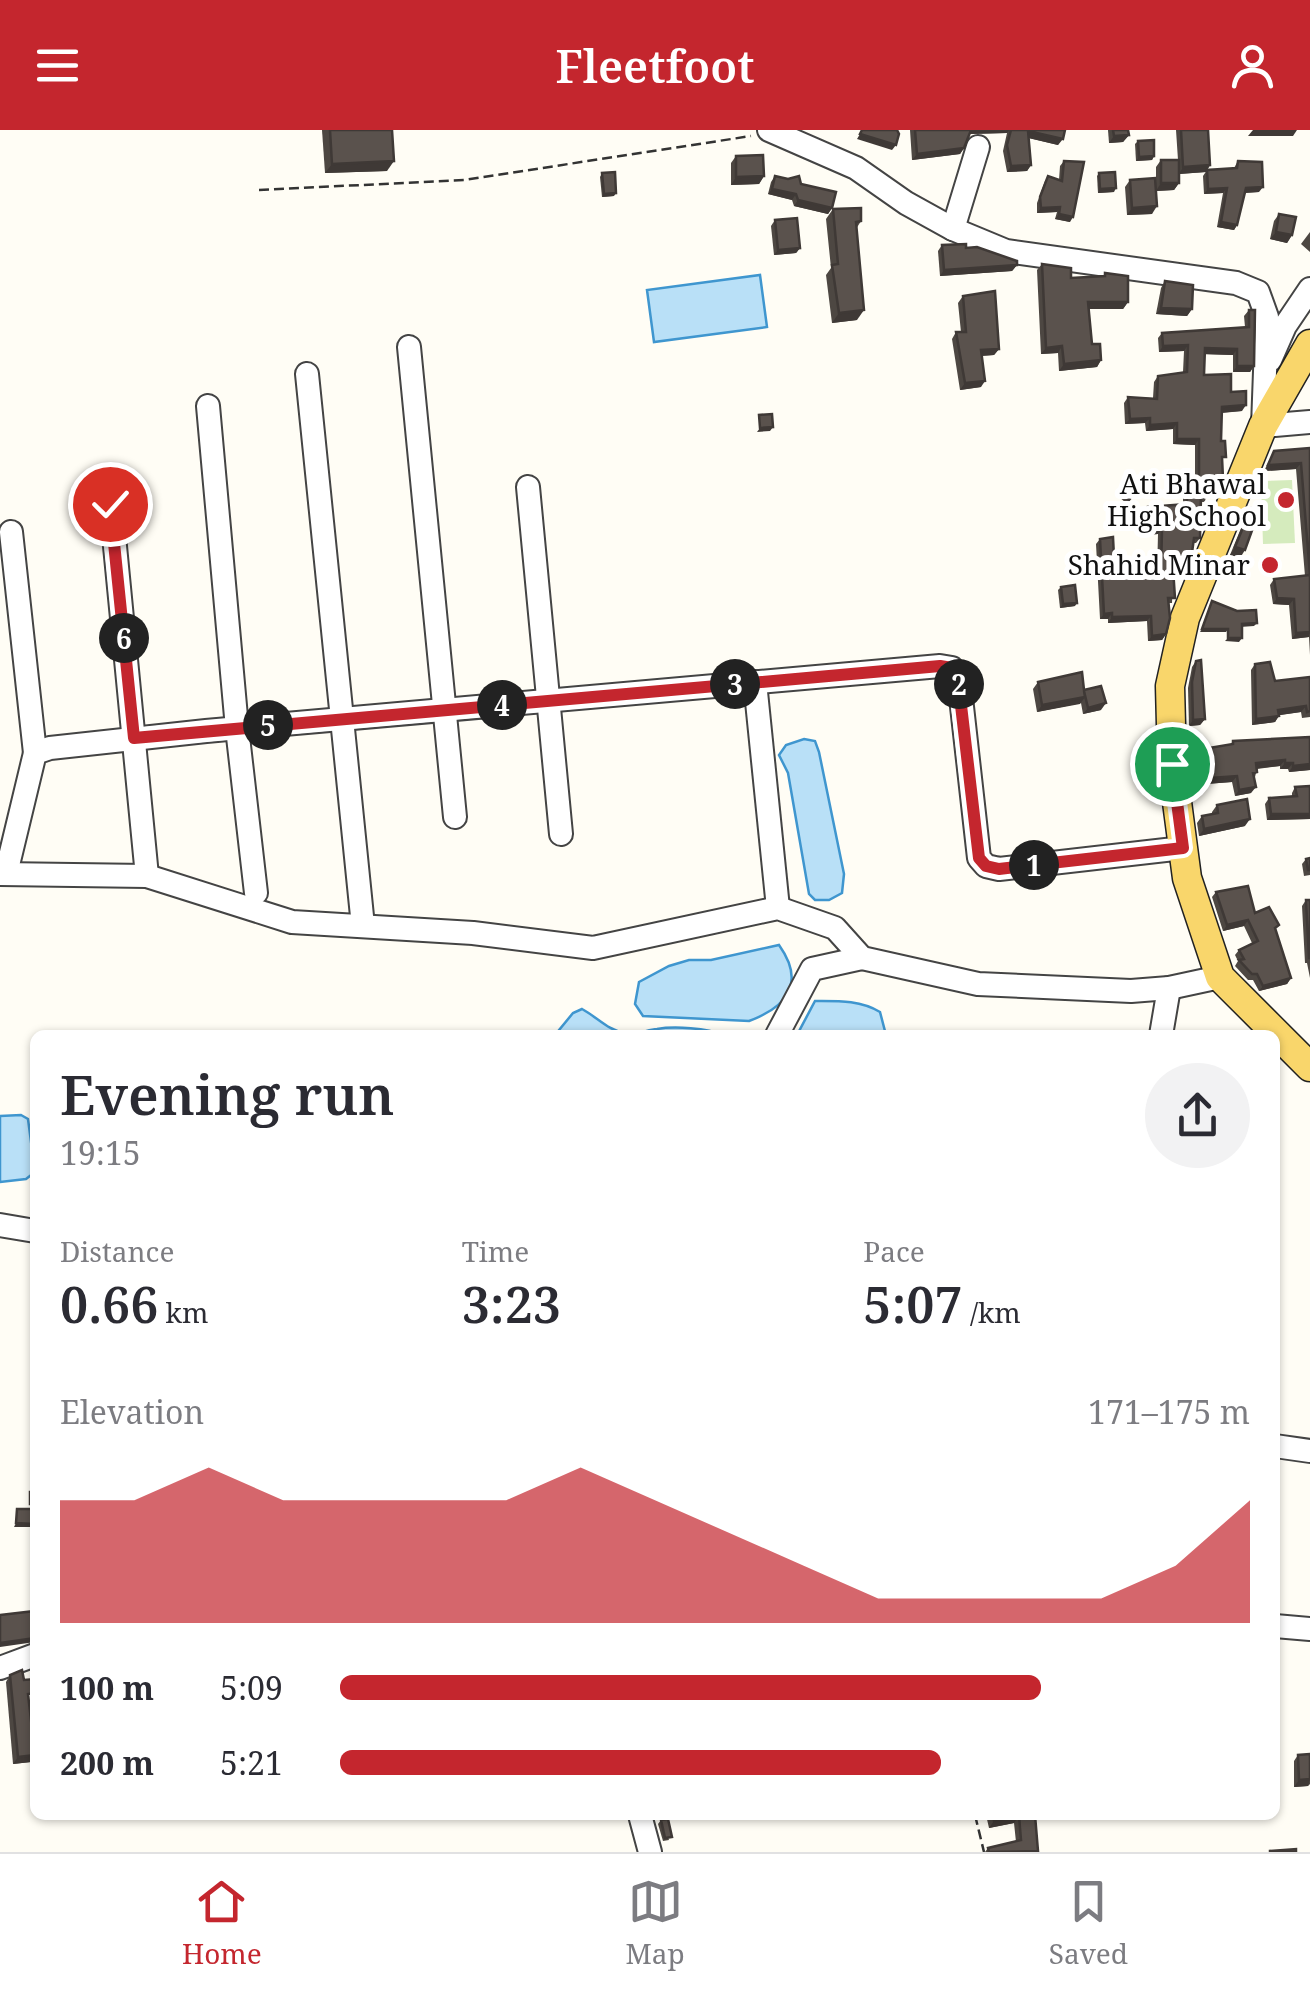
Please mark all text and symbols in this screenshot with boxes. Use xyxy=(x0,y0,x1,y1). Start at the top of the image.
text: Fleetfoot xyxy=(555,35,755,96)
icon: menu xyxy=(30,38,85,93)
icon: person xyxy=(1225,38,1280,93)
pin xyxy=(68,462,153,547)
place label: Ati Bhawal High School xyxy=(1107,464,1266,534)
icon: check xyxy=(83,477,138,532)
marker: Ati Bhawal High School xyxy=(1275,489,1297,511)
place label: Shahid Minar xyxy=(1068,545,1250,583)
marker: Shahid Minar xyxy=(1259,554,1281,576)
pin: 6 xyxy=(99,613,149,663)
text: 6 xyxy=(116,619,132,657)
pin: 3 xyxy=(710,659,760,709)
pin: 2 xyxy=(934,659,984,709)
text: 3 xyxy=(727,665,743,703)
text: 2 xyxy=(951,665,967,703)
pin: 4 xyxy=(477,680,527,730)
text: 4 xyxy=(494,686,510,724)
pin: 5 xyxy=(243,700,293,750)
text: 5 xyxy=(260,706,276,744)
pin xyxy=(1130,722,1215,807)
icon: arrive xyxy=(1145,737,1200,792)
pin: 1 xyxy=(1009,840,1059,890)
text: 1 xyxy=(1026,846,1042,884)
text: Evening run xyxy=(60,1056,395,1131)
button: share xyxy=(1145,1063,1250,1168)
text: 19:15 xyxy=(60,1131,141,1174)
text: Distance xyxy=(60,1232,174,1270)
text: Time xyxy=(462,1232,529,1270)
text: Pace xyxy=(863,1232,925,1270)
text: 0.66 xyxy=(60,1270,158,1338)
text: 3:23 xyxy=(462,1270,561,1338)
text: 5:07 xyxy=(863,1270,963,1338)
text: km xyxy=(158,1293,208,1331)
text: /km xyxy=(963,1293,1021,1331)
text: Elevation xyxy=(60,1390,204,1433)
text: 171–175 m xyxy=(1088,1390,1250,1433)
text: 100 m xyxy=(60,1666,154,1709)
text: 5:09 xyxy=(220,1666,283,1709)
text: 200 m xyxy=(60,1741,154,1784)
text: 5:21 xyxy=(220,1741,283,1784)
tab: Home xyxy=(182,1874,262,1972)
tab: Map xyxy=(626,1874,685,1972)
tab: Saved xyxy=(1049,1874,1128,1972)

